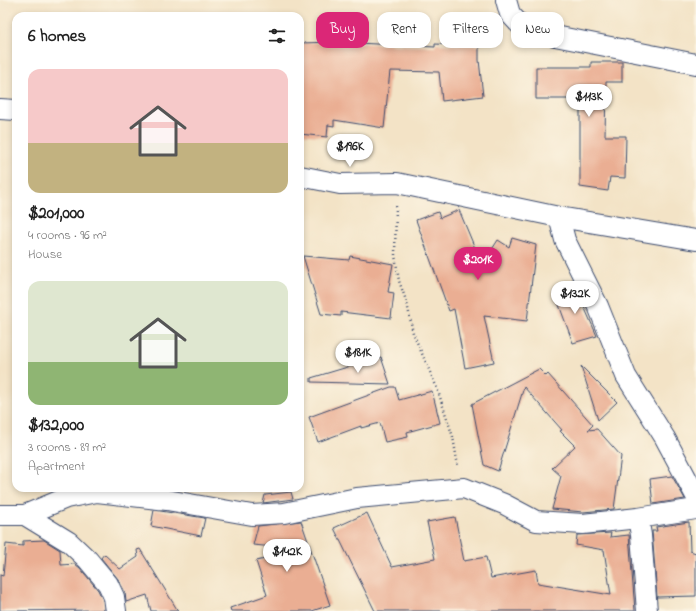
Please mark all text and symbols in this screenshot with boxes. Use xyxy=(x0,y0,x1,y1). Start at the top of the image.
chip: Buy xyxy=(316,12,369,48)
chip: Rent xyxy=(377,12,431,48)
chip: Filters xyxy=(439,12,503,48)
chip: New xyxy=(511,12,564,48)
text: 6 homes xyxy=(28,24,86,49)
icon: filters xyxy=(266,25,288,47)
pin: $113K xyxy=(561,84,617,118)
text: $113K xyxy=(575,87,603,106)
icon: home xyxy=(122,95,194,167)
pin: $196K xyxy=(322,134,378,168)
text: $196K xyxy=(336,137,364,156)
text: $201,000 xyxy=(28,201,84,226)
text: 4 rooms · 96 m² xyxy=(28,226,107,245)
text: House xyxy=(28,245,62,264)
pin: $201K xyxy=(450,247,506,281)
text: $201K xyxy=(463,250,493,269)
pin: $132K xyxy=(547,281,603,315)
text: $132K xyxy=(560,284,590,303)
icon: home xyxy=(122,307,194,379)
pin: $181K xyxy=(330,340,386,374)
text: $181K xyxy=(344,343,372,362)
text: $132,000 xyxy=(28,413,84,438)
text: 3 rooms · 89 m² xyxy=(28,438,106,457)
text: Apartment xyxy=(28,457,85,476)
pin: $142K xyxy=(259,539,315,573)
text: $142K xyxy=(272,542,302,561)

